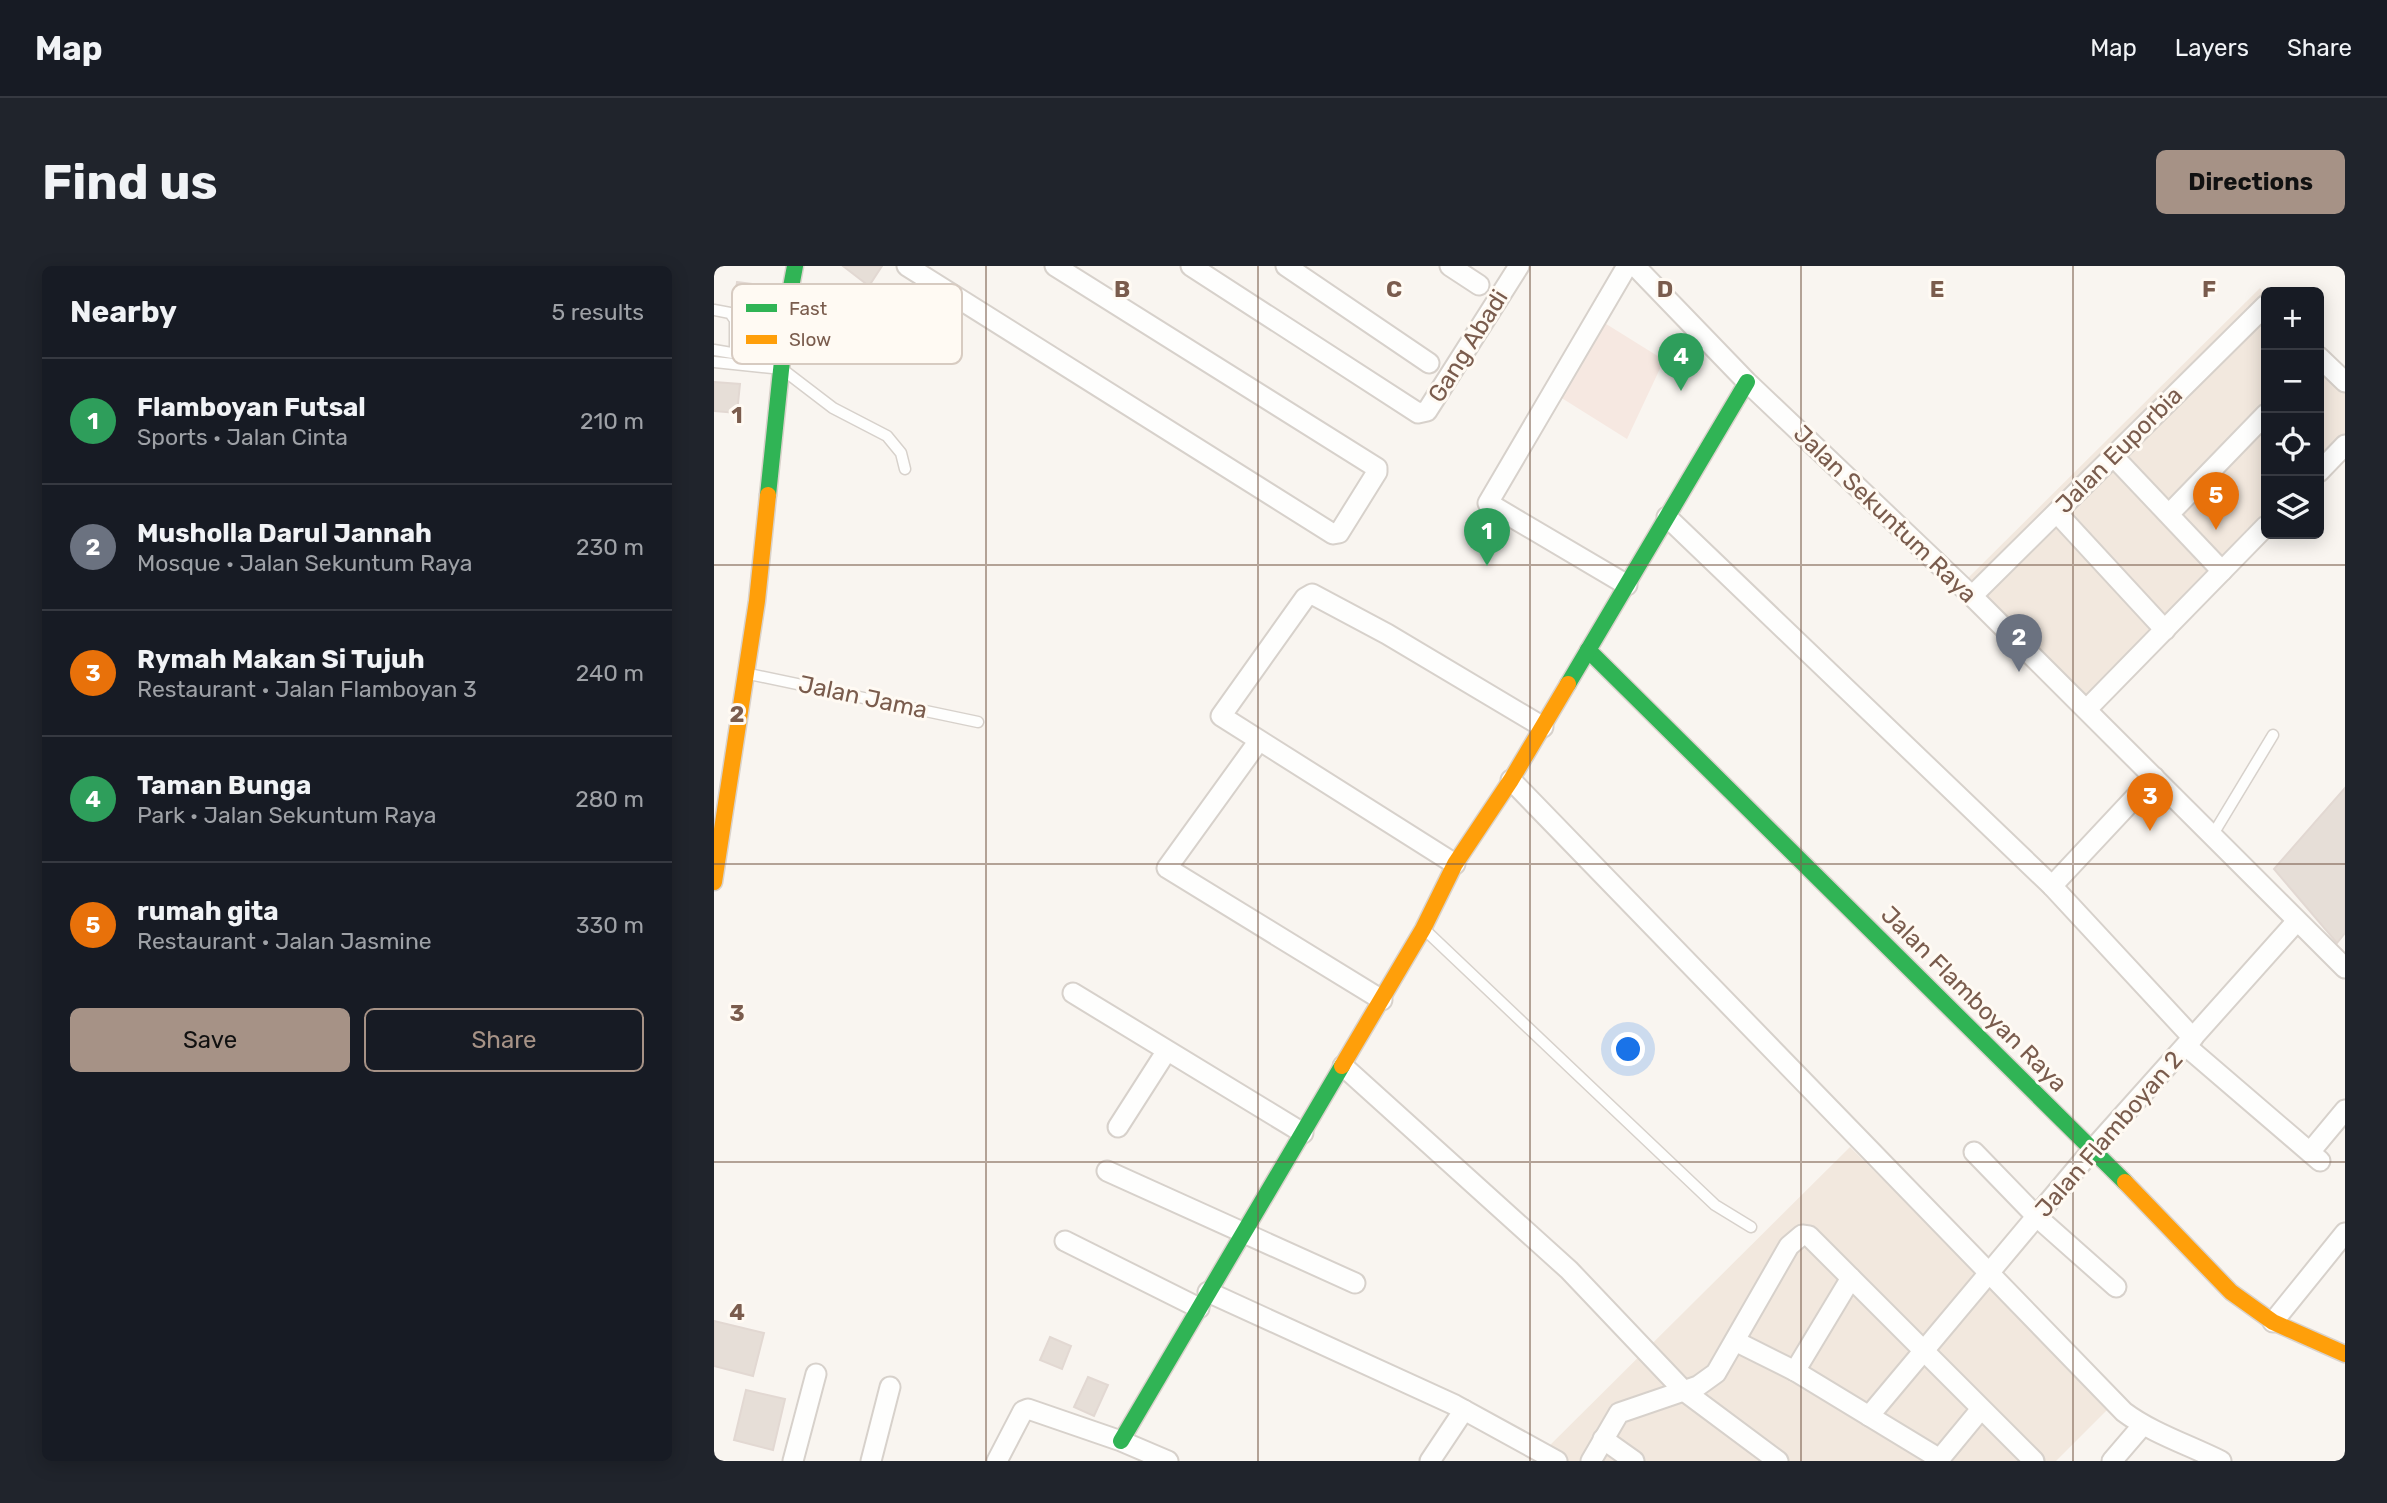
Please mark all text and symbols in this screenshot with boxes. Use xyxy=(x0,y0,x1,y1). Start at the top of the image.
text: Map xyxy=(35,29,103,68)
text: Map xyxy=(2090,34,2137,62)
text: Layers xyxy=(2175,34,2249,62)
text: Share xyxy=(2287,34,2352,62)
button: Directions xyxy=(2156,150,2345,214)
text: Find us xyxy=(42,153,218,211)
text: B xyxy=(1114,275,1130,303)
text: C xyxy=(1386,275,1402,303)
text: D xyxy=(1657,275,1673,303)
text: E xyxy=(1930,275,1944,303)
text: F xyxy=(2202,275,2216,303)
legend xyxy=(732,284,962,364)
street label: Gang Abadi xyxy=(1422,285,1514,407)
map controls xyxy=(2261,287,2324,539)
button: + xyxy=(2261,287,2324,350)
text: Nearby xyxy=(70,294,177,330)
text: Fast xyxy=(789,297,828,320)
text: 5 results xyxy=(551,298,644,326)
text: Slow xyxy=(789,328,831,351)
pin: 4 xyxy=(1658,333,1704,391)
button: − xyxy=(2261,350,2324,413)
street label: Jalan Euporbia xyxy=(2050,381,2188,519)
text: Flamboyan Futsal xyxy=(137,392,366,423)
text: 1 xyxy=(731,401,743,429)
text: 1 xyxy=(87,407,99,435)
text: 210 m xyxy=(580,407,644,435)
button: locate xyxy=(2261,413,2324,476)
street label: Jalan Sekuntum Raya xyxy=(1788,419,1982,609)
text: Sports · Jalan Cinta xyxy=(137,423,348,451)
pin: 5 xyxy=(2193,472,2239,530)
button: layers xyxy=(2261,476,2324,539)
pin: 1 xyxy=(1464,508,1510,566)
text: Musholla Darul Jannah xyxy=(137,518,432,549)
text: 2 xyxy=(86,533,100,561)
text: 230 m xyxy=(576,533,644,561)
text: Mosque · Jalan Sekuntum Raya xyxy=(137,549,473,577)
pin: 2 xyxy=(1996,614,2042,672)
text: Rymah Makan Si Tujuh xyxy=(137,644,425,675)
text: 3 xyxy=(85,659,101,687)
text: 240 m xyxy=(576,659,644,687)
street label: Jalan Jama xyxy=(796,670,930,724)
text: Restaurant · Jalan Flamboyan 3 xyxy=(137,675,477,703)
text: 2 xyxy=(730,700,744,728)
text: Taman Bunga xyxy=(137,770,311,801)
pin: 3 xyxy=(2127,773,2173,831)
text: 4 xyxy=(85,785,101,813)
text: 280 m xyxy=(575,785,644,813)
text: Park · Jalan Sekuntum Raya xyxy=(137,801,437,829)
text: rumah gita xyxy=(137,896,278,927)
street label: Jalan Flamboyan Raya xyxy=(1875,900,2073,1098)
text: 5 xyxy=(86,911,100,939)
text: 330 m xyxy=(576,911,644,939)
text: Restaurant · Jalan Jasmine xyxy=(137,927,432,955)
text: 3 xyxy=(729,999,745,1027)
button: Save xyxy=(70,1008,350,1072)
button: Share xyxy=(364,1008,644,1072)
your location xyxy=(1611,1032,1645,1066)
street label: Jalan Flamboyan 2 xyxy=(2029,1045,2189,1223)
text: 4 xyxy=(729,1298,745,1326)

